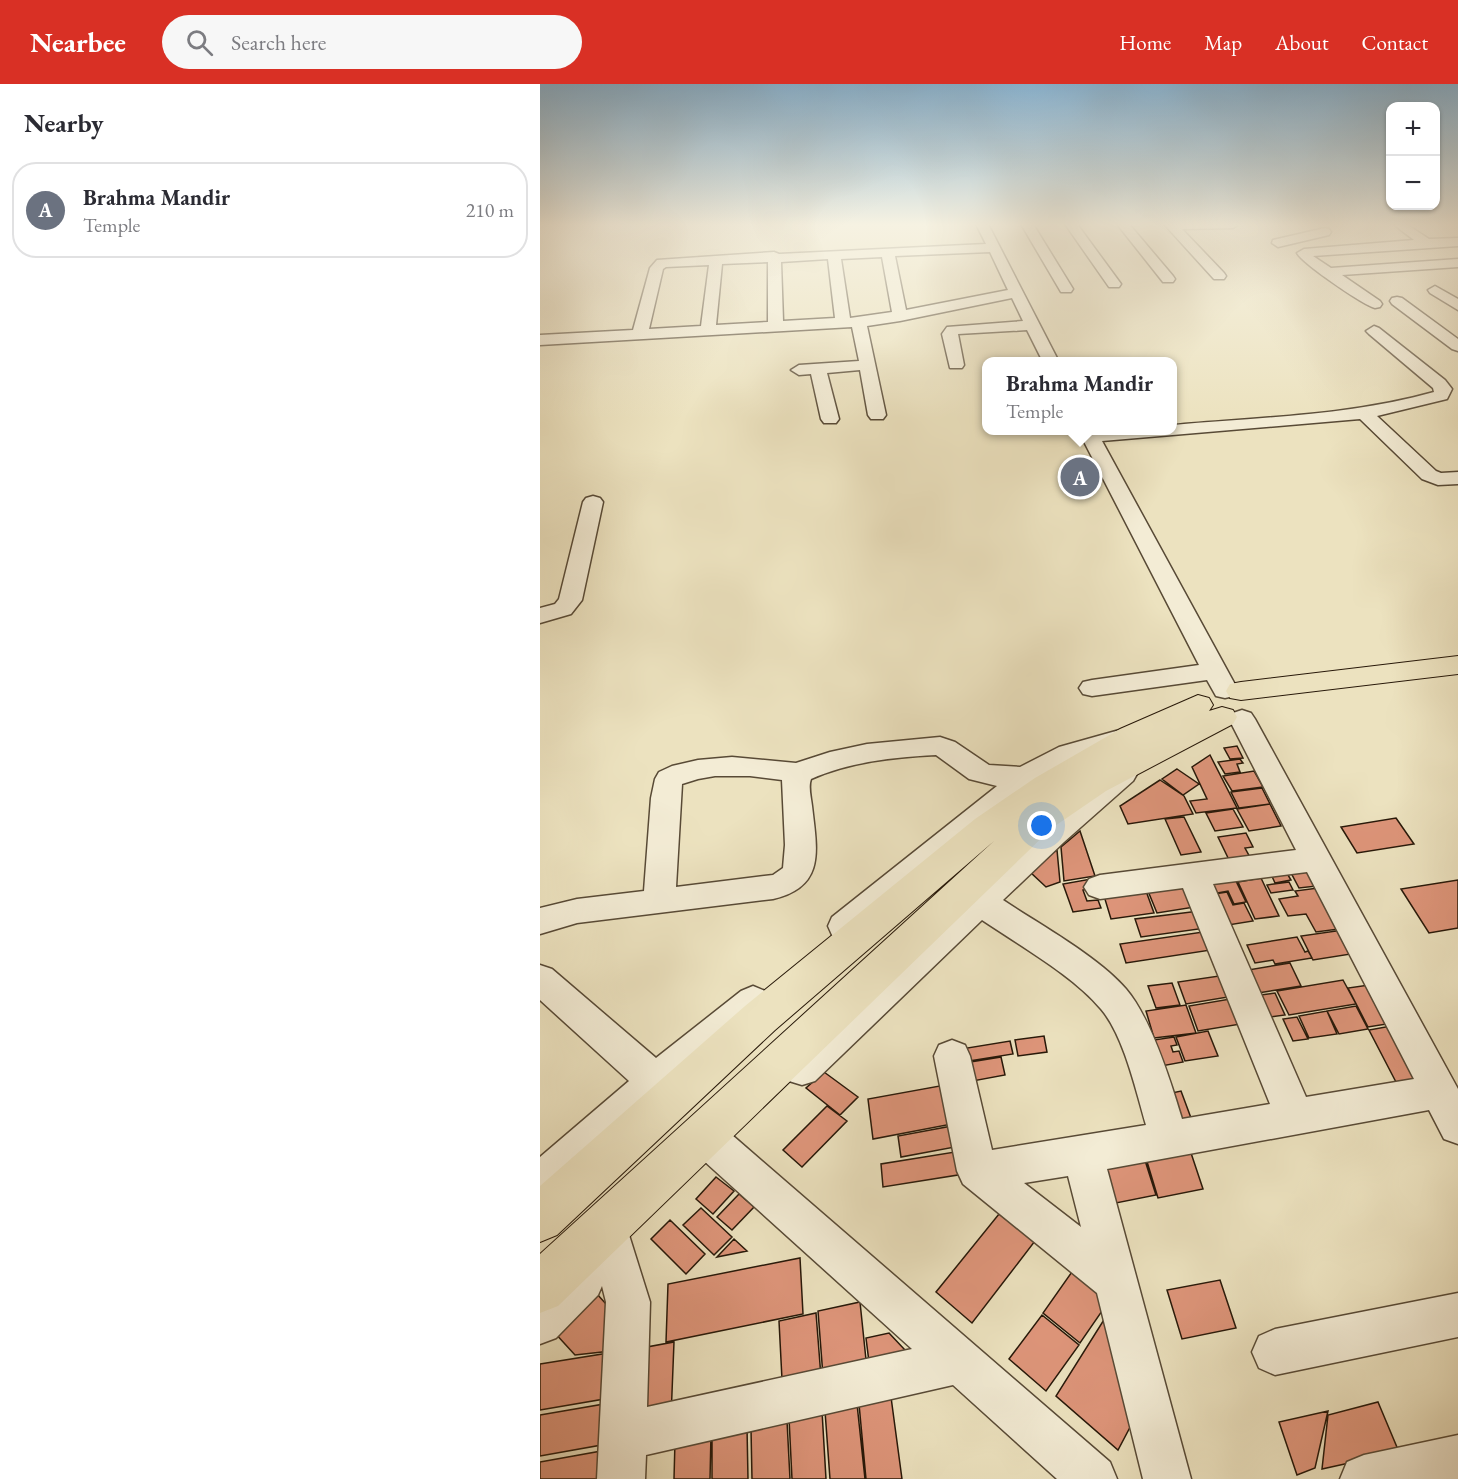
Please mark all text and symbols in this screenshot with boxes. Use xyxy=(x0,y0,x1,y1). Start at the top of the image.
search box xyxy=(162,15,582,69)
text: Nearbee xyxy=(30,24,126,60)
icon: search xyxy=(183,26,216,59)
text: Search here xyxy=(231,28,326,57)
text: Home xyxy=(1119,29,1171,56)
text: Map xyxy=(1204,29,1242,56)
text: About xyxy=(1275,29,1328,56)
text: Contact xyxy=(1361,29,1428,56)
map controls xyxy=(1386,102,1440,210)
button: + xyxy=(1386,102,1440,156)
text: Nearby xyxy=(24,106,104,140)
button: − xyxy=(1386,156,1440,210)
text: Brahma Mandir xyxy=(83,183,230,212)
text: A xyxy=(38,197,53,223)
text: 210 m xyxy=(466,197,514,223)
text: Temple xyxy=(83,212,140,238)
popup xyxy=(982,357,1177,435)
text: Brahma Mandir xyxy=(1006,369,1153,398)
text: Temple xyxy=(1006,398,1063,424)
pin: A xyxy=(1060,454,1100,500)
your location xyxy=(1027,811,1056,840)

